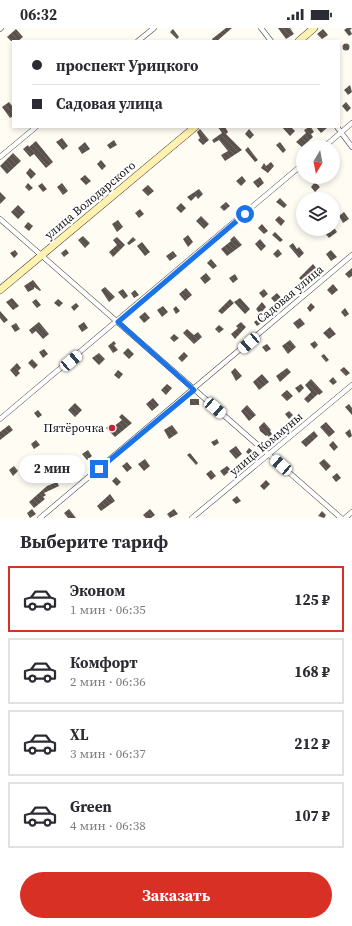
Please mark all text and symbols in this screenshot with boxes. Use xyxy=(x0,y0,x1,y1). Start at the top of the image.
text: 06:32 xyxy=(20,4,57,25)
text: проспект Урицкого xyxy=(56,55,199,76)
text: Садовая улица xyxy=(56,93,163,114)
north arrow xyxy=(296,140,340,184)
map controls xyxy=(296,140,340,236)
street label: улица Володарского xyxy=(41,157,139,243)
button: layers xyxy=(296,192,340,236)
route start xyxy=(236,205,254,223)
street label: Садовая улица xyxy=(253,261,327,327)
car xyxy=(236,331,262,355)
car xyxy=(58,349,84,373)
car xyxy=(202,396,228,420)
street label: улица Коммуны xyxy=(226,409,306,479)
place label: Пятёрочка xyxy=(43,420,105,436)
marker: Пятёрочка xyxy=(107,423,117,433)
car xyxy=(268,453,294,477)
callout: 2 мин xyxy=(19,455,85,483)
text: 2 мин xyxy=(34,460,70,477)
route end xyxy=(90,460,108,478)
text: Выберите тариф xyxy=(20,529,168,554)
text: Эконом xyxy=(70,580,125,601)
icon: car xyxy=(22,581,58,617)
text: 125 ₽ xyxy=(294,589,330,610)
text: 1 мин · 06:35 xyxy=(70,601,146,618)
text: Комфорт xyxy=(70,652,138,673)
icon: car xyxy=(22,653,58,689)
text: 168 ₽ xyxy=(294,661,330,682)
text: 2 мин · 06:36 xyxy=(70,673,146,690)
text: XL xyxy=(70,724,89,745)
icon: car xyxy=(22,725,58,761)
text: 212 ₽ xyxy=(294,733,330,754)
text: 3 мин · 06:37 xyxy=(70,745,146,762)
text: Green xyxy=(70,796,112,817)
icon: car xyxy=(22,797,58,833)
text: 107 ₽ xyxy=(294,805,330,826)
text: 4 мин · 06:38 xyxy=(70,817,146,834)
button: Заказать xyxy=(20,872,332,918)

